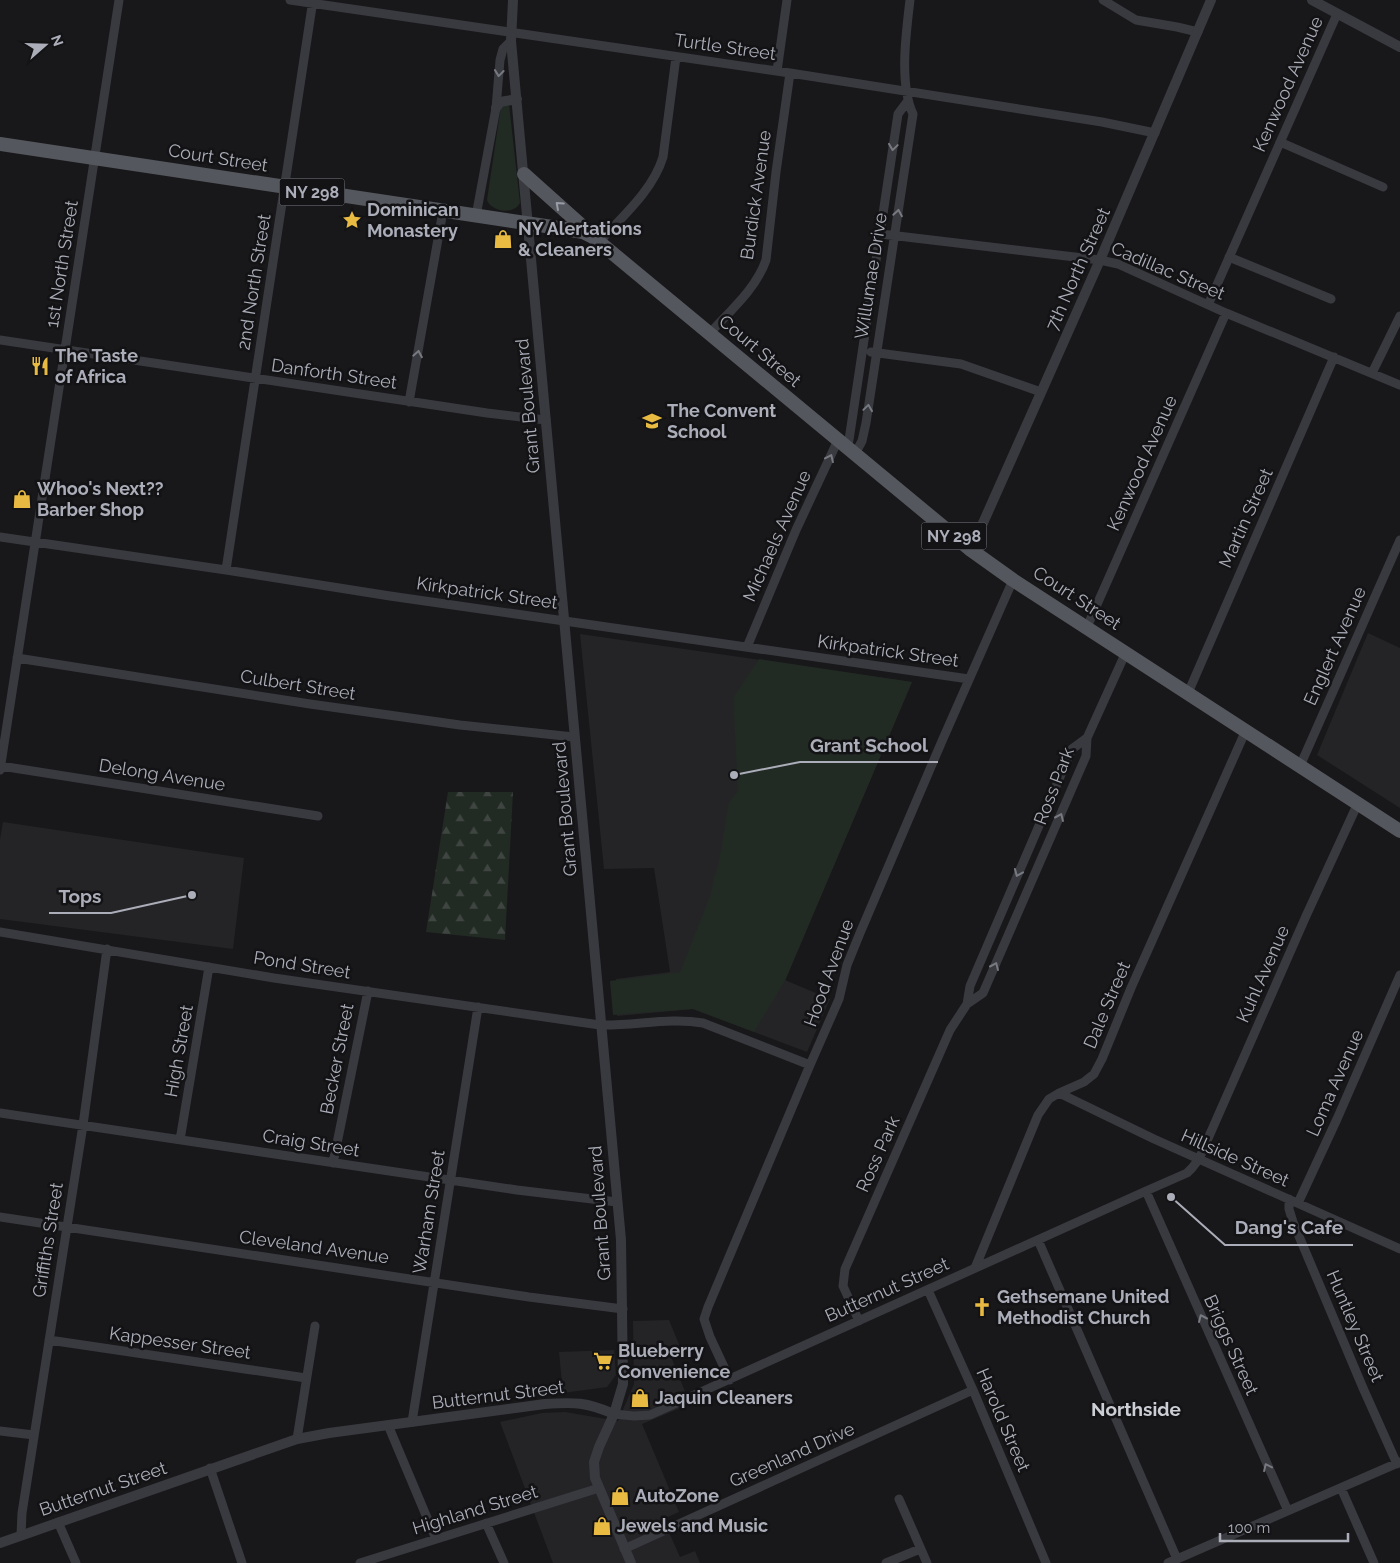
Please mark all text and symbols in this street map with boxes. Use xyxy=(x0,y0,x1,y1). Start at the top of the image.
street label: Kenwood Avenue xyxy=(1248,12,1327,155)
north arrow xyxy=(20,20,70,70)
street label: Turtle Street xyxy=(673,29,777,64)
text: N xyxy=(48,33,67,48)
one-way arrow xyxy=(494,69,505,77)
street label: Burdick Avenue xyxy=(736,128,775,261)
street label: Court Street xyxy=(167,139,269,176)
one-way arrow xyxy=(889,143,899,152)
road number: NY 298 xyxy=(280,178,344,206)
street label: 1st North Street xyxy=(41,199,82,329)
place label: Dominican Monastery xyxy=(367,199,459,241)
one-way arrow xyxy=(555,202,564,211)
street label: 7th North Street xyxy=(1041,204,1114,334)
one-way arrow xyxy=(892,208,903,216)
place icon: Dominican Monastery xyxy=(341,209,363,231)
street label: Willumae Drive xyxy=(850,211,891,341)
street label: 2nd North Street xyxy=(232,212,275,351)
place label: NY Alertations & Cleaners xyxy=(518,218,642,260)
shop icon: NY Alertations & Cleaners xyxy=(492,228,514,250)
street label: Cadillac Street xyxy=(1108,237,1228,304)
street label: Court Street xyxy=(715,310,806,391)
street label: Grant Boulevard xyxy=(511,338,544,474)
place label: The Taste of Africa xyxy=(55,345,138,387)
one-way arrow xyxy=(412,349,422,358)
street label: Danforth Street xyxy=(270,354,398,393)
restaurant icon: The Taste of Africa xyxy=(29,355,51,377)
street label: Kenwood Avenue xyxy=(1102,391,1181,534)
place label: The Convent School xyxy=(667,400,776,442)
one-way arrow xyxy=(862,404,873,412)
school or university icon: The Convent School xyxy=(641,410,663,432)
one-way arrow xyxy=(824,454,834,463)
street label: Martin Street xyxy=(1214,465,1277,571)
street label: Michaels Avenue xyxy=(738,467,815,605)
place label: Whoo's Next?? Barber Shop xyxy=(37,478,164,520)
shop icon: Whoo's Next?? Barber Shop xyxy=(11,488,33,510)
road number: NY 298 xyxy=(922,522,986,550)
street label: Court Street xyxy=(1029,561,1125,634)
street label: Kirkpatrick Street xyxy=(415,572,559,613)
street label: Englert Avenue xyxy=(1299,583,1370,708)
street label: Kirkpatrick Street xyxy=(816,630,960,671)
street label: Culbert Street xyxy=(239,665,357,704)
callout: Grant School xyxy=(800,728,938,762)
text: Grant School xyxy=(810,734,929,756)
street label: Grant Boulevard xyxy=(548,741,581,877)
street label: Ross Park xyxy=(1029,744,1078,827)
street label: Delong Avenue xyxy=(97,754,227,795)
one-way arrow xyxy=(1053,813,1064,822)
one-way arrow xyxy=(1014,868,1025,877)
callout: Tops xyxy=(49,879,111,913)
text: Tops xyxy=(59,885,101,907)
street label: Hood Avenue xyxy=(799,916,858,1029)
street label: Kuhl Avenue xyxy=(1232,922,1293,1026)
street label: Pond Street xyxy=(252,946,352,983)
street label: Dale Street xyxy=(1079,958,1134,1052)
one-way arrow xyxy=(988,962,999,971)
street label: Becker Street xyxy=(315,1002,358,1116)
street label: High Street xyxy=(160,1003,197,1099)
street label: Loma Avenue xyxy=(1302,1026,1368,1139)
street label: Ross Park xyxy=(851,1112,904,1195)
street label: Craig Street xyxy=(261,1124,361,1161)
street label: Hillside Street xyxy=(1178,1124,1292,1191)
street label: Grant Boulevard xyxy=(584,1145,615,1281)
street label: Warham Street xyxy=(408,1148,449,1275)
street label: Griffiths Street xyxy=(28,1181,67,1299)
callout: Dang's Cafe xyxy=(1225,1211,1353,1245)
text: Dang's Cafe xyxy=(1235,1216,1343,1238)
street label: Cleveland Avenue xyxy=(238,1226,391,1267)
street label: Butternut Street xyxy=(822,1253,952,1326)
street label: Huntley Street xyxy=(1322,1267,1388,1385)
place label: Gethsemane United Methodist Church xyxy=(997,1286,1169,1328)
street label: Briggs Street xyxy=(1200,1291,1263,1398)
church icon: Gethsemane United Methodist Church xyxy=(971,1296,993,1318)
one-way arrow xyxy=(1197,1314,1208,1323)
street label: Kappesser Street xyxy=(108,1322,252,1363)
place label: Blueberry Convenience xyxy=(618,1340,730,1382)
supermarket icon: Blueberry Convenience xyxy=(592,1350,614,1372)
street label: Harold Street xyxy=(972,1365,1035,1475)
street label: Butternut Street xyxy=(431,1376,565,1413)
shop icon: Jaquin Cleaners xyxy=(629,1387,651,1409)
place label: Jaquin Cleaners xyxy=(655,1387,793,1408)
district label: Northside xyxy=(1091,1398,1181,1420)
street label: Greenland Drive xyxy=(726,1417,858,1491)
street label: Butternut Street xyxy=(36,1457,169,1520)
one-way arrow xyxy=(1263,1463,1274,1472)
street label: Highland Street xyxy=(410,1481,540,1539)
shop icon: AutoZone xyxy=(609,1485,631,1507)
place label: AutoZone xyxy=(635,1485,719,1506)
scale bar xyxy=(1220,1510,1348,1542)
shop icon: Jewels and Music xyxy=(591,1515,613,1537)
place label: Jewels and Music xyxy=(617,1515,768,1536)
text: 100 m xyxy=(1228,1519,1270,1537)

